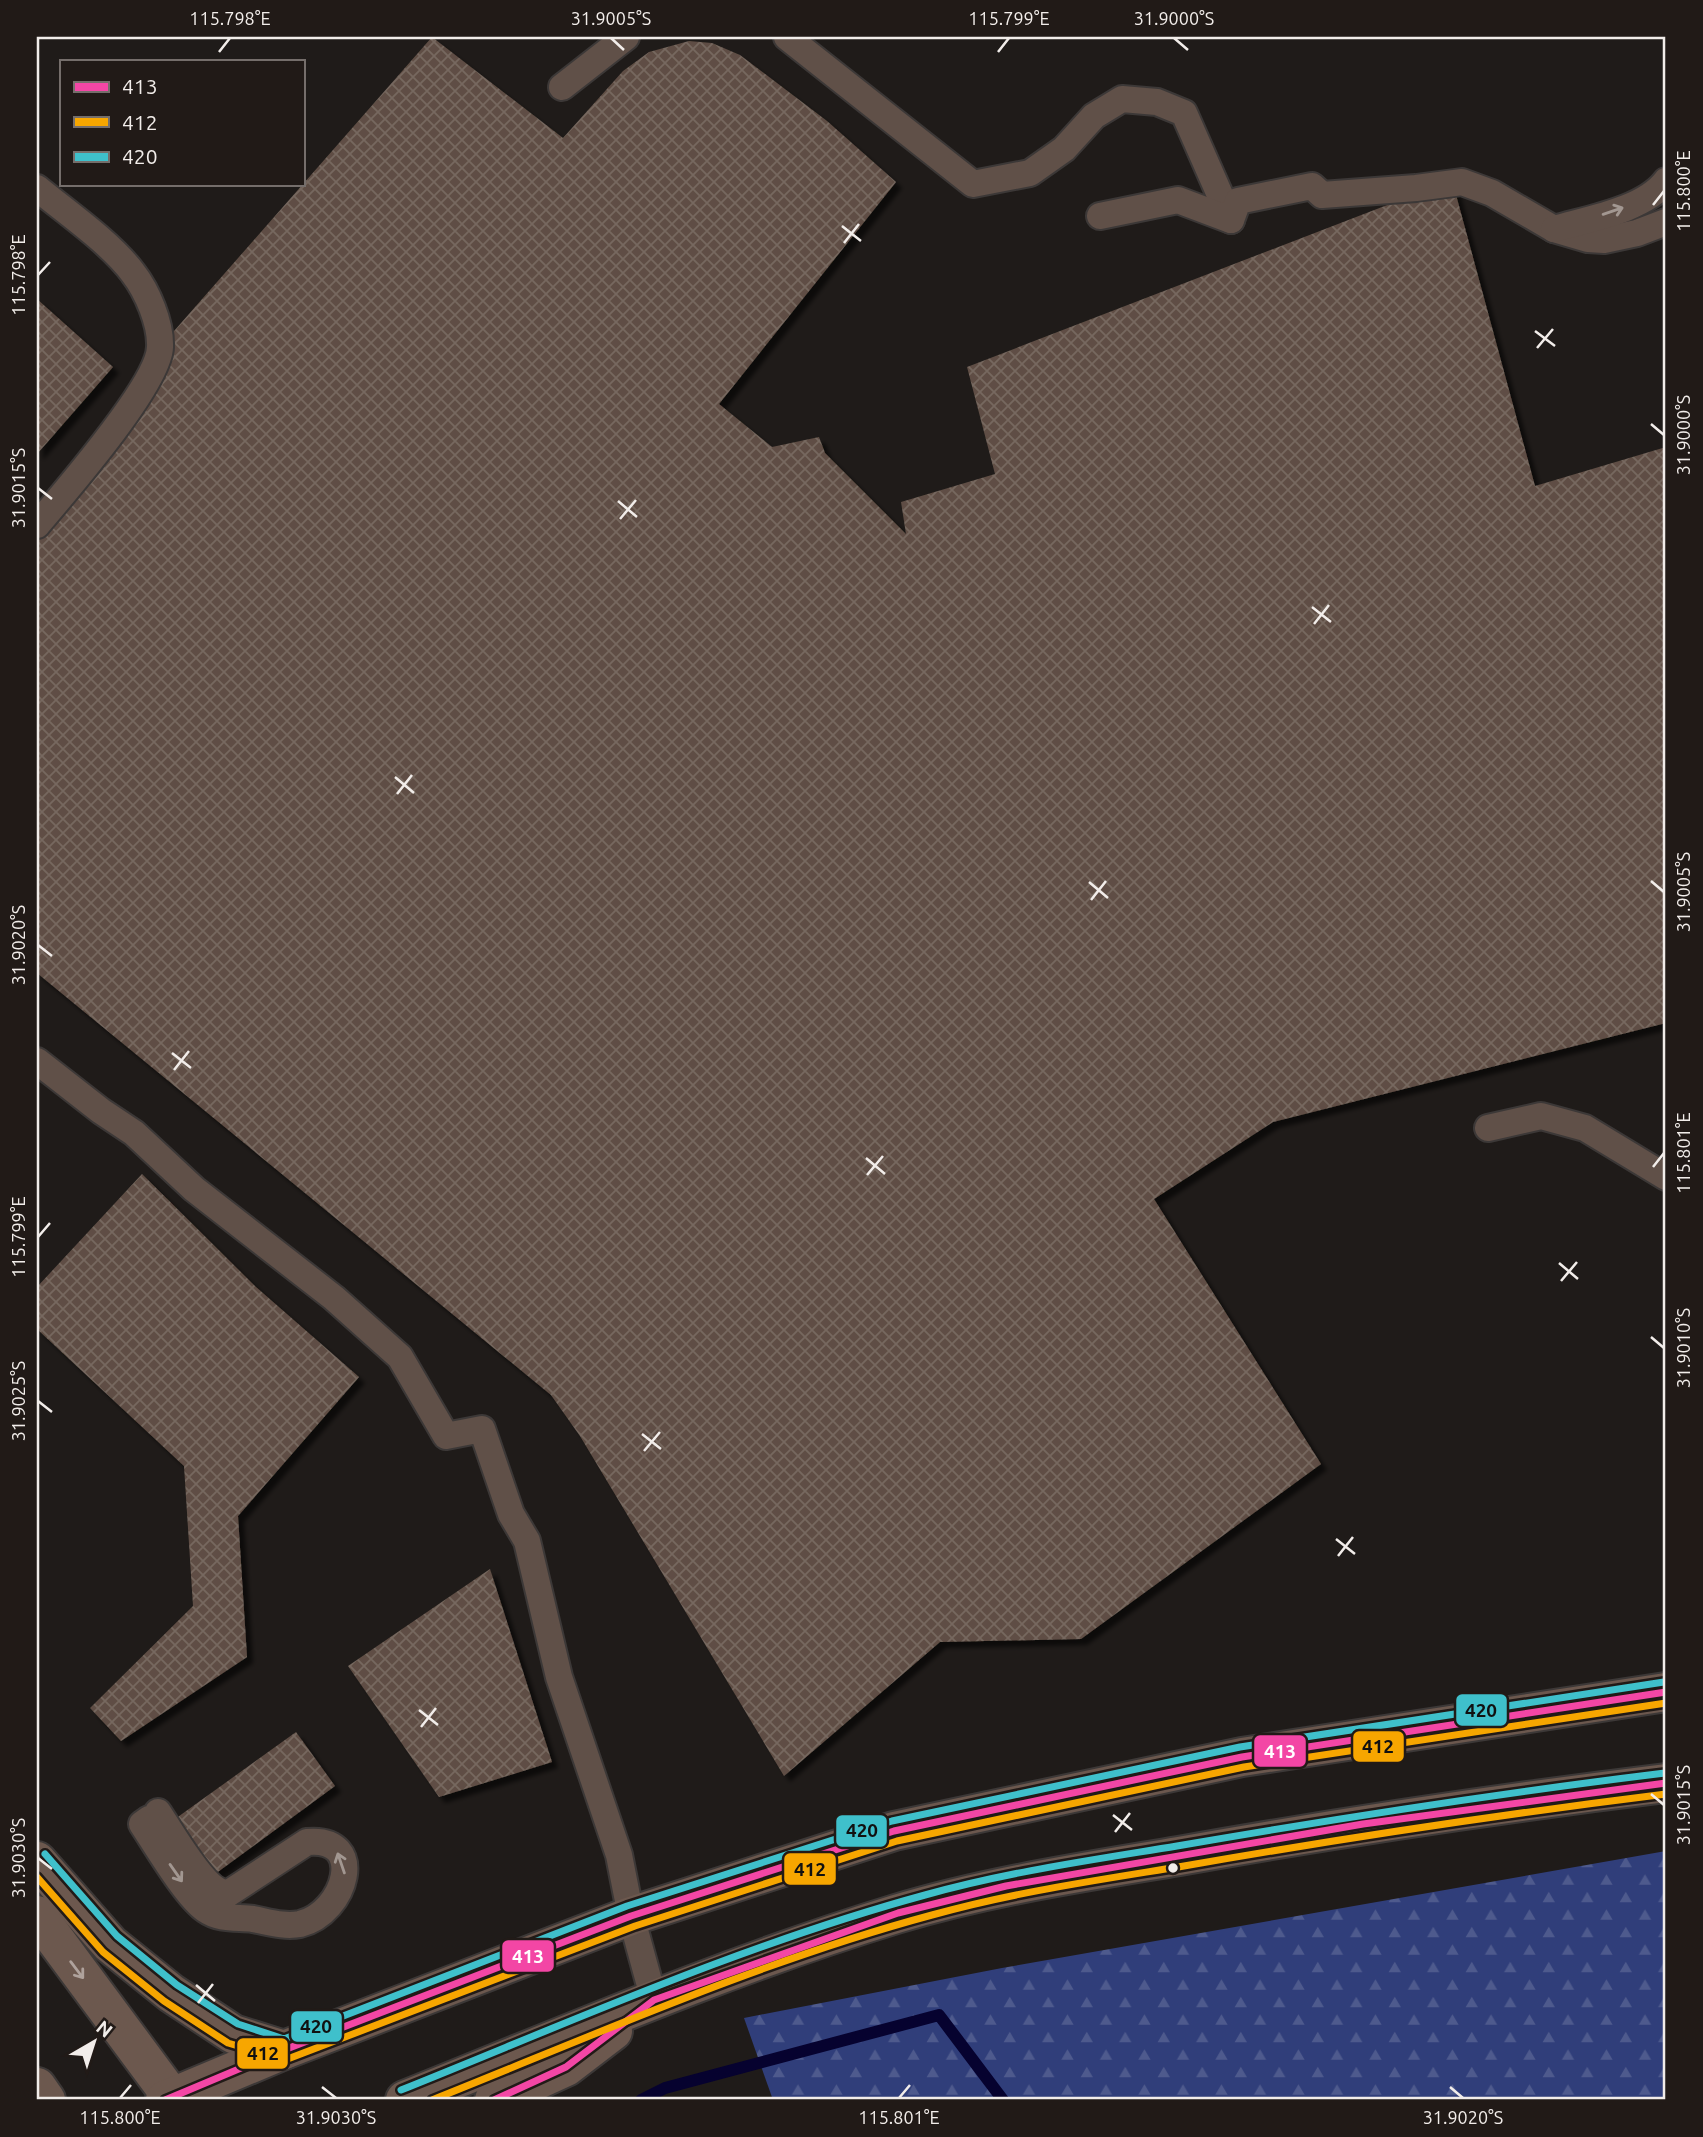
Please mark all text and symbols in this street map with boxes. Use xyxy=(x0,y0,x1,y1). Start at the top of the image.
text: 115.798°E xyxy=(189,8,271,28)
text: 31.9005°S xyxy=(571,8,651,28)
text: 115.799°E xyxy=(968,8,1050,28)
text: 31.9000°S xyxy=(1134,8,1214,28)
legend xyxy=(60,60,304,186)
text: 413 xyxy=(122,74,158,98)
text: 412 xyxy=(122,110,158,134)
text: 420 xyxy=(122,144,158,168)
text: 115.800°E xyxy=(1673,150,1693,232)
one-way arrow xyxy=(1602,204,1624,216)
text: 115.798°E xyxy=(8,234,28,316)
text: 31.9000°S xyxy=(1673,395,1693,475)
text: 31.9015°S xyxy=(8,448,28,528)
text: 31.9005°S xyxy=(1673,852,1693,932)
text: 31.9020°S xyxy=(8,905,28,985)
text: 115.801°E xyxy=(1673,1112,1693,1194)
text: 115.799°E xyxy=(8,1196,28,1278)
text: 31.9010°S xyxy=(1673,1308,1693,1388)
text: 31.9025°S xyxy=(8,1361,28,1441)
line badge: 420 xyxy=(1455,1693,1508,1727)
text: 420 xyxy=(1465,1699,1497,1721)
line badge: 412 xyxy=(1352,1730,1405,1763)
line badge: 413 xyxy=(1253,1734,1307,1768)
text: 412 xyxy=(1362,1735,1394,1757)
text: 413 xyxy=(1264,1740,1296,1762)
text: 31.9015°S xyxy=(1673,1765,1693,1845)
line badge: 420 xyxy=(835,1814,888,1848)
text: 31.9030°S xyxy=(8,1818,28,1898)
text: 420 xyxy=(846,1819,878,1841)
one-way arrow xyxy=(334,1852,347,1874)
line badge: 412 xyxy=(783,1852,837,1886)
text: 412 xyxy=(794,1858,826,1880)
unlabelled marker xyxy=(1166,1861,1180,1875)
one-way arrow xyxy=(169,1863,183,1882)
line badge: 413 xyxy=(501,1939,555,1973)
text: 413 xyxy=(512,1945,544,1967)
one-way arrow xyxy=(70,1960,85,1979)
north arrow xyxy=(60,2008,130,2078)
line badge: 420 xyxy=(290,2010,343,2043)
text: 420 xyxy=(300,2015,332,2037)
text: N xyxy=(92,2016,117,2042)
line badge: 412 xyxy=(236,2037,289,2070)
text: 412 xyxy=(247,2042,279,2064)
text: 115.800°E xyxy=(79,2107,161,2127)
text: 31.9030°S xyxy=(296,2107,376,2127)
text: 115.801°E xyxy=(858,2107,940,2127)
text: 31.9020°S xyxy=(1423,2107,1503,2127)

